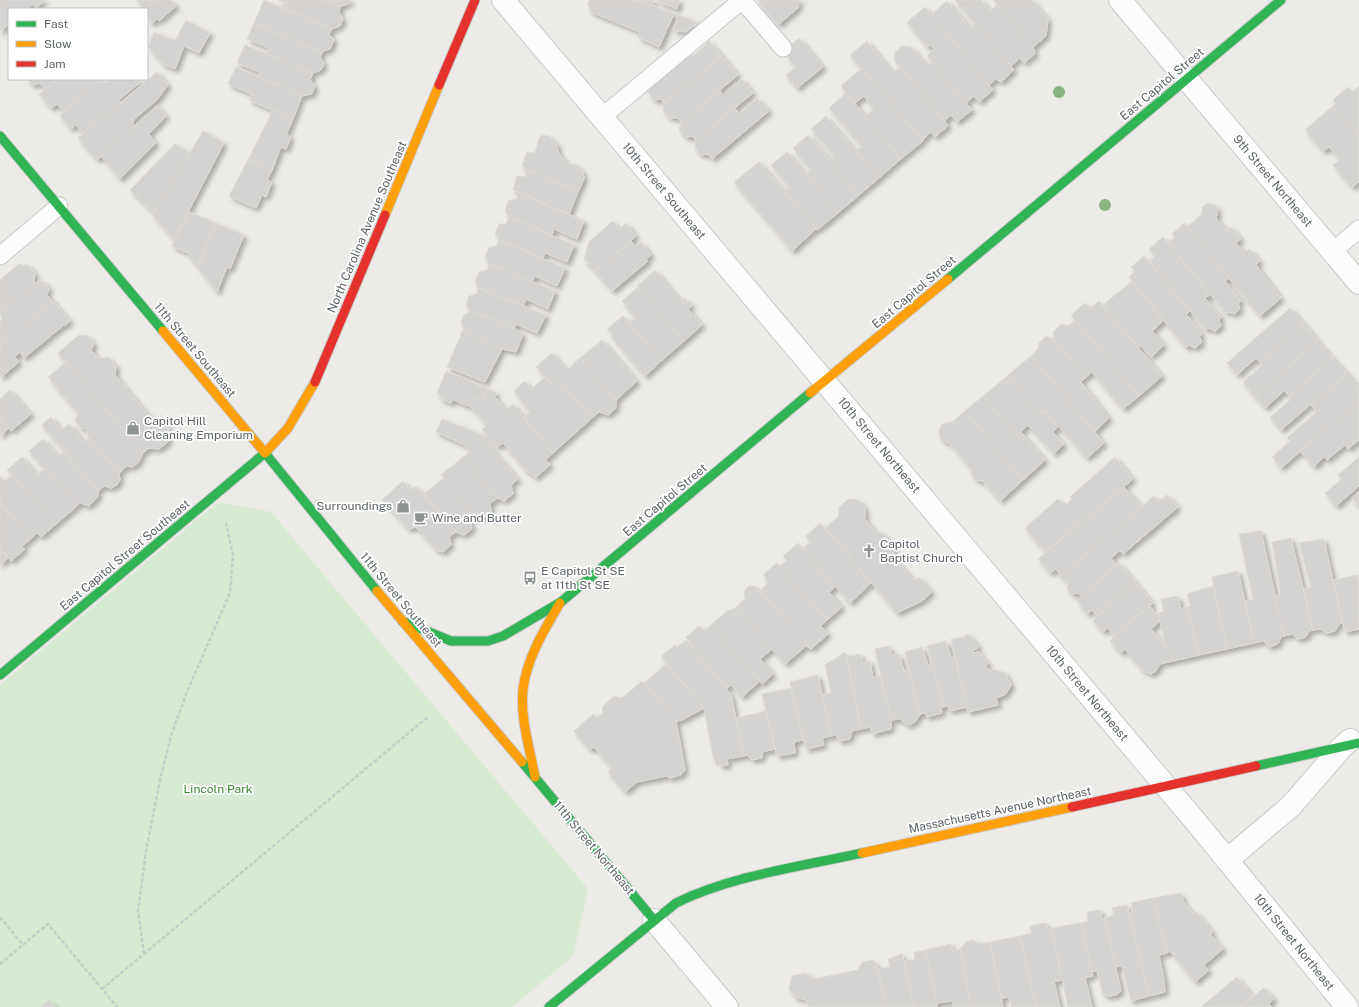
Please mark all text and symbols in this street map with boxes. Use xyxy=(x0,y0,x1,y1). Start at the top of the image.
legend xyxy=(8,8,148,80)
text: Fast xyxy=(44,17,69,31)
text: Slow xyxy=(44,37,72,51)
street label: East Capitol Street xyxy=(1117,45,1207,123)
text: Jam xyxy=(44,57,66,71)
street label: 9th Street Northeast xyxy=(1230,132,1316,230)
street label: North Carolina Avenue Southeast xyxy=(324,139,410,315)
street label: 10th Street Southeast xyxy=(619,140,709,242)
street label: East Capitol Street xyxy=(869,253,959,331)
street label: 11th Street Southeast xyxy=(151,300,239,401)
street label: 10th Street Northeast xyxy=(835,394,923,496)
place label: Capitol Hill Cleaning Emporium xyxy=(144,414,253,442)
shop icon: Capitol Hill Cleaning Emporium xyxy=(125,420,141,436)
street label: East Capitol Street xyxy=(620,461,710,539)
street label: East Capitol Street Southeast xyxy=(57,496,193,614)
shop icon: Surroundings xyxy=(395,498,411,514)
place label: Surroundings xyxy=(316,499,392,513)
cafe icon: Wine and Butter xyxy=(413,510,429,526)
place label: Wine and Butter xyxy=(432,511,522,525)
place label: Capitol Baptist Church xyxy=(880,537,963,565)
church icon: Capitol Baptist Church xyxy=(861,543,877,559)
street label: 11th Street Southeast xyxy=(357,550,445,651)
place label: E Capitol St SE at 11th St SE xyxy=(541,564,625,592)
bus stop icon: E Capitol St SE at 11th St SE xyxy=(522,570,538,586)
street label: 10th Street Northeast xyxy=(1043,642,1131,744)
park label: Lincoln Park xyxy=(183,782,253,796)
street label: Massachusetts Avenue Northeast xyxy=(907,784,1093,836)
street label: 11th Street Northeast xyxy=(551,798,637,898)
street label: 10th Street Northeast xyxy=(1251,891,1338,993)

